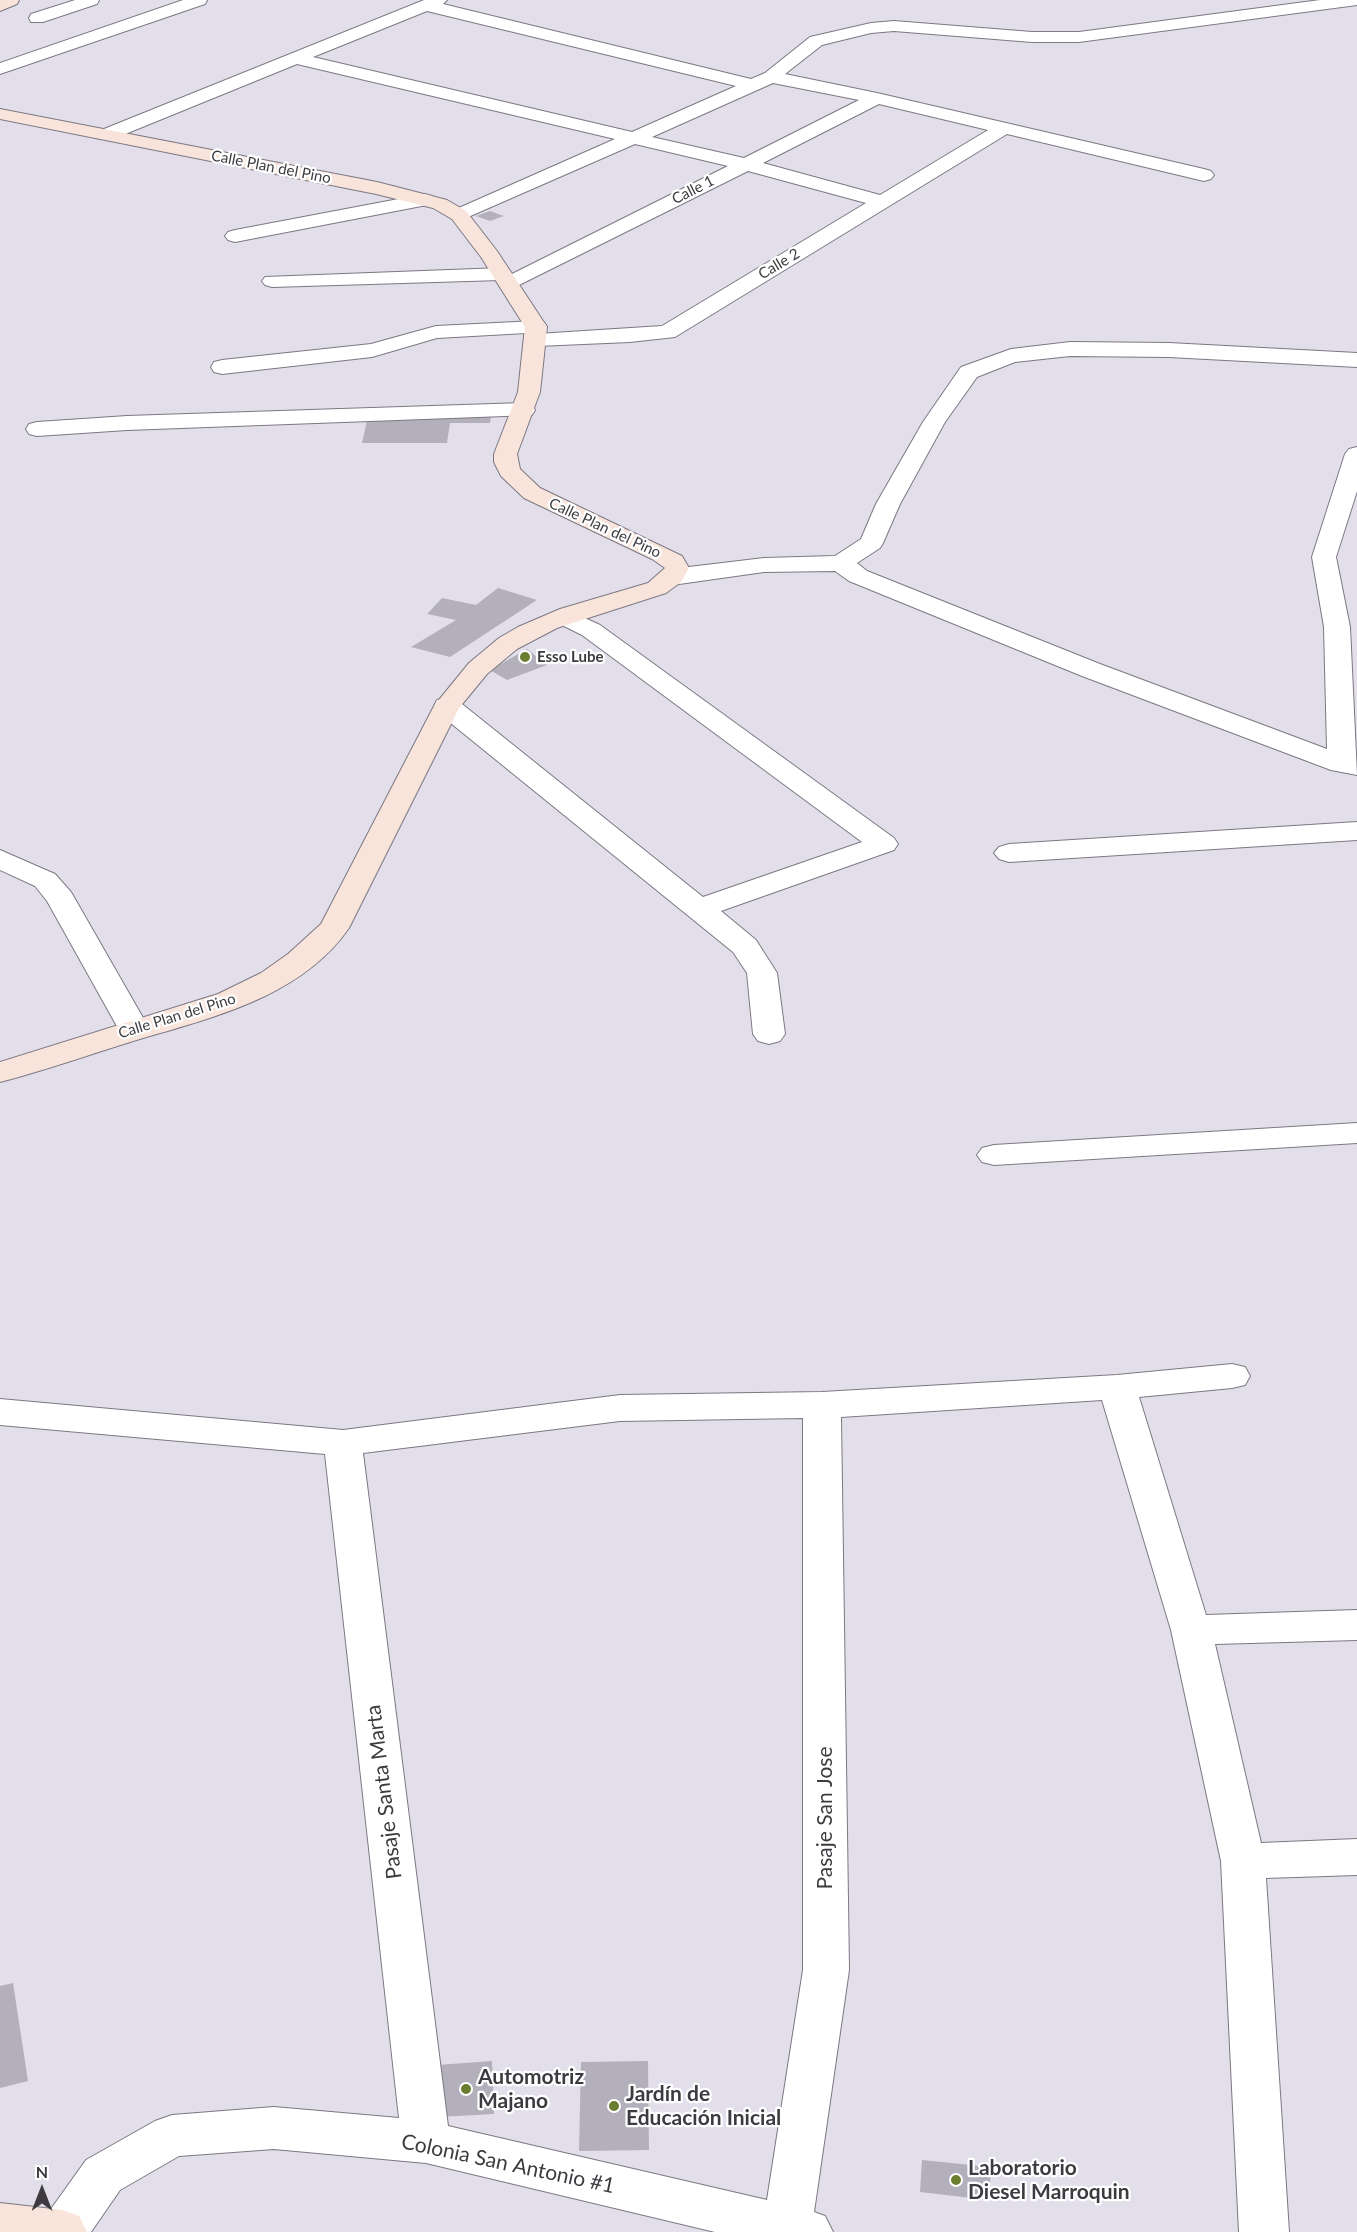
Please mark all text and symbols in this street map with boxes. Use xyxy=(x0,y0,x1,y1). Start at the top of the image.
street label: Calle Plan del Pino xyxy=(210,147,332,187)
street label: Calle 1 xyxy=(669,172,717,208)
street label: Calle 2 xyxy=(755,245,803,283)
street label: Calle Plan del Pino xyxy=(546,494,664,562)
place label: Esso Lube xyxy=(537,648,603,666)
marker: Esso Lube xyxy=(518,650,532,664)
street label: Calle Plan del Pino xyxy=(116,990,238,1042)
street label: Pasaje Santa Marta xyxy=(361,1703,407,1881)
street label: Pasaje San Jose xyxy=(812,1746,838,1890)
place label: Automotriz Majano xyxy=(478,2064,584,2114)
place label: Jardín de Educación Inicial xyxy=(626,2081,781,2131)
marker: Automotriz Majano xyxy=(459,2082,473,2096)
marker: Jardín de Educación Inicial xyxy=(607,2099,621,2113)
street label: Colonia San Antonio #1 xyxy=(399,2129,617,2199)
place label: Laboratorio Diesel Marroquin xyxy=(968,2155,1130,2205)
north arrow xyxy=(12,2160,72,2220)
text: N xyxy=(36,2162,48,2181)
marker: Laboratorio Diesel Marroquin xyxy=(949,2173,963,2187)

